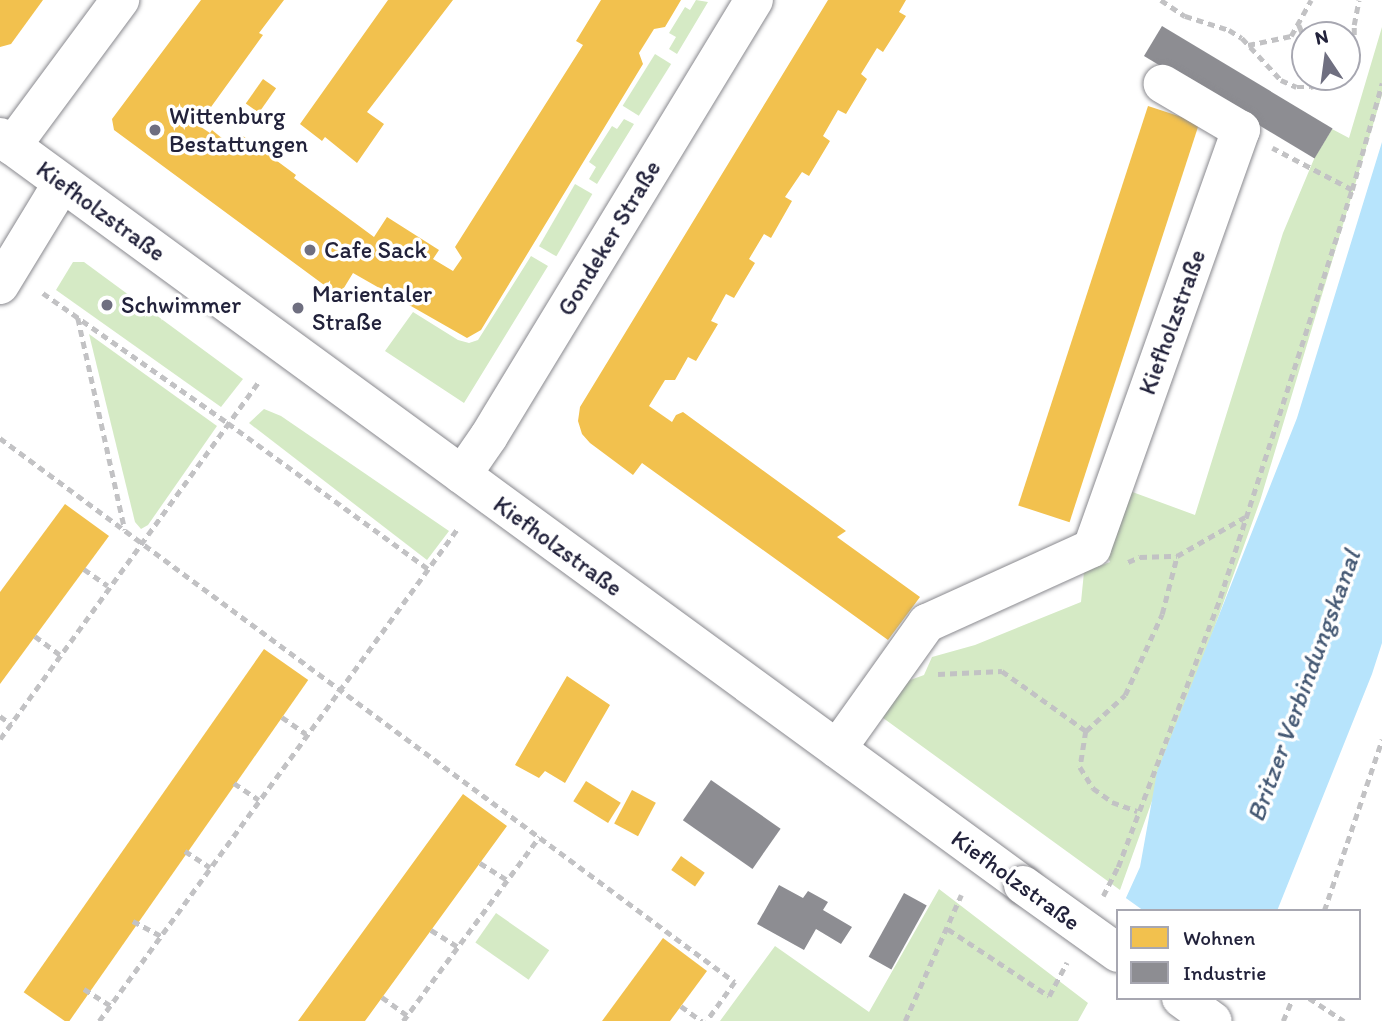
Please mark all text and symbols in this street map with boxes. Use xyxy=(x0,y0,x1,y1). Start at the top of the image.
north arrow xyxy=(1291,21,1361,91)
text: N xyxy=(1313,24,1330,50)
place label: Wittenburg Bestattungen xyxy=(169,102,308,158)
marker: Wittenburg Bestattungen xyxy=(147,122,163,138)
street label: Kiefholzstraße xyxy=(31,155,171,267)
street label: Gondeker Straße xyxy=(551,155,667,321)
place label: Cafe Sack xyxy=(324,236,427,264)
marker: Cafe Sack xyxy=(302,242,318,258)
street label: Kiefholzstraße xyxy=(1132,246,1212,398)
place label: Marientaler Straße xyxy=(312,280,432,336)
place label: Schwimmer xyxy=(121,291,241,319)
marker: Schwimmer xyxy=(99,297,115,313)
marker: Marientaler Straße xyxy=(290,300,306,316)
street label: Kiefholzstraße xyxy=(488,490,628,602)
water label: Britzer Verbindungskanal xyxy=(1241,547,1367,825)
street label: Kiefholzstraße xyxy=(946,824,1086,936)
legend xyxy=(1116,909,1361,1000)
text: Wohnen xyxy=(1183,925,1255,950)
text: Industrie xyxy=(1183,960,1266,985)

